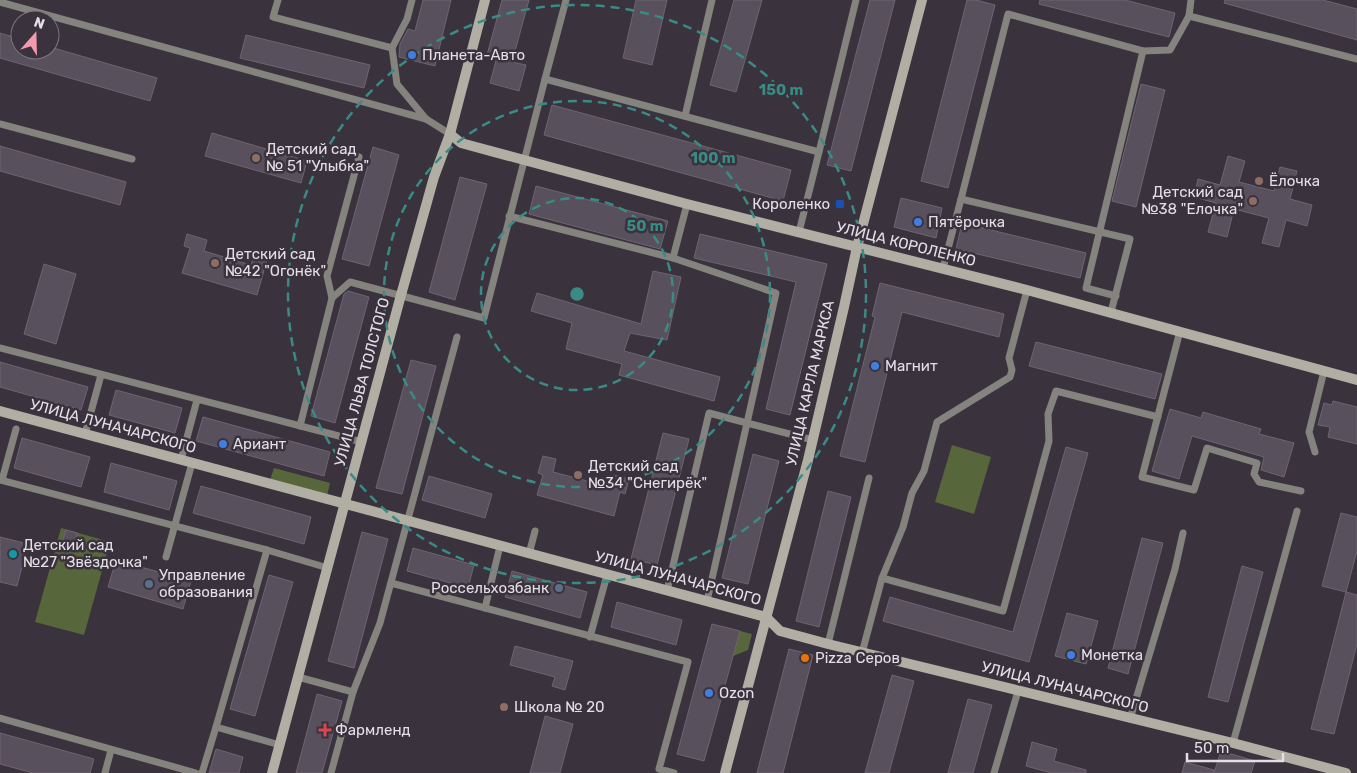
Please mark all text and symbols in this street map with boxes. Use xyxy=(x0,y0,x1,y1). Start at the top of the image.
north arrow xyxy=(10,10,60,60)
text: N xyxy=(32,14,47,33)
place label: Планета-Авто xyxy=(422,46,525,64)
marker: Планета-Авто xyxy=(406,49,418,61)
text: 150 m xyxy=(759,81,803,99)
place label: Детский сад № 51 "Улыбка" xyxy=(266,140,369,175)
text: 100 m xyxy=(691,149,735,167)
marker: Детский сад № 51 "Улыбка" xyxy=(250,152,262,164)
place label: Ёлочка xyxy=(1269,172,1320,190)
marker: Ёлочка xyxy=(1253,175,1265,187)
place label: Детский сад №38 "Елочка" xyxy=(1141,183,1243,218)
place label: Короленко xyxy=(752,195,830,213)
marker: Детский сад №38 "Елочка" xyxy=(1247,195,1259,207)
marker: Короленко xyxy=(834,198,846,210)
place label: Пятёрочка xyxy=(928,213,1005,231)
marker: Пятёрочка xyxy=(912,216,924,228)
text: 50 m xyxy=(627,217,663,235)
street label: УЛИЦА КОРОЛЕНКО xyxy=(834,218,978,270)
place label: Детский сад №42 "Огонёк" xyxy=(225,245,326,280)
marker: Детский сад №42 "Огонёк" xyxy=(209,257,221,269)
centre of rings xyxy=(568,285,586,303)
street label: УЛИЦА ЛЬВА ТОЛСТОГО xyxy=(331,296,393,468)
street label: УЛИЦА КАРЛА МАРКСА xyxy=(782,299,838,467)
place label: Магнит xyxy=(885,357,938,375)
marker: Магнит xyxy=(869,360,881,372)
street label: УЛИЦА ЛУНАЧАРСКОГО xyxy=(28,395,198,457)
place label: Ариант xyxy=(233,435,287,453)
marker: Ариант xyxy=(217,438,229,450)
place label: Детский сад №34 "Снегирёк" xyxy=(588,457,707,492)
marker: Детский сад №34 "Снегирёк" xyxy=(572,469,584,481)
place label: Детский сад №27 "Звёздочка" xyxy=(23,536,148,571)
street label: УЛИЦА ЛУНАЧАРСКОГО xyxy=(593,547,763,609)
marker: Детский сад №27 "Звёздочка" xyxy=(7,548,19,560)
place label: Управление образования xyxy=(159,566,253,601)
marker: Управление образования xyxy=(143,578,155,590)
place label: Россельхозбанк xyxy=(431,579,549,597)
marker: Россельхозбанк xyxy=(553,582,565,594)
place label: Монетка xyxy=(1081,646,1143,664)
place label: Pizza Серов xyxy=(815,649,900,667)
marker: Монетка xyxy=(1065,649,1077,661)
marker: Pizza Серов xyxy=(799,652,811,664)
street label: УЛИЦА ЛУНАЧАРСКОГО xyxy=(980,658,1150,716)
place label: Ozon xyxy=(719,684,754,702)
marker: Ozon xyxy=(703,687,715,699)
place label: Школа № 20 xyxy=(514,698,605,716)
marker: Школа № 20 xyxy=(498,701,510,713)
place label: Фармленд xyxy=(335,721,411,739)
marker: Фармленд xyxy=(319,724,331,736)
scale bar xyxy=(1187,730,1283,762)
text: 50 m xyxy=(1194,739,1229,757)

